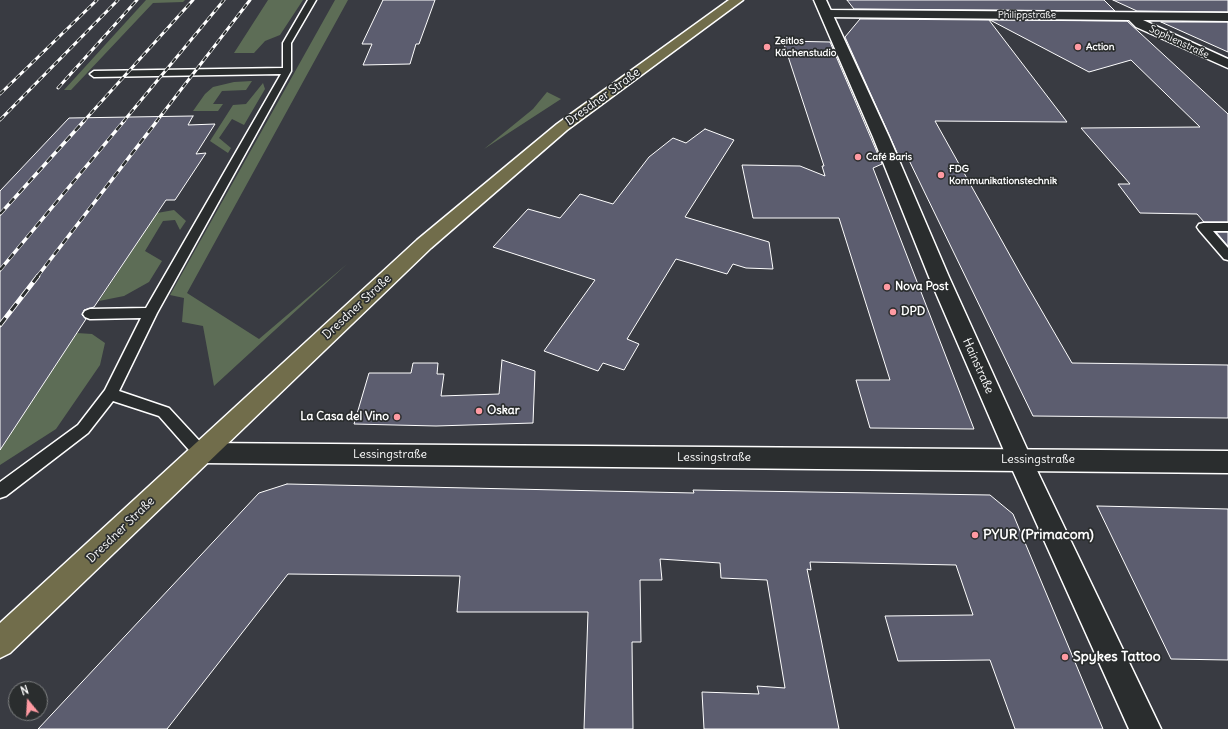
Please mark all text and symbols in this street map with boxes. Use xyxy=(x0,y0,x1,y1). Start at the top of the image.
street label: Philippstraße xyxy=(998,9,1056,21)
street label: Sophienstraße xyxy=(1147,23,1211,61)
place label: Zeitlos Küchenstudio xyxy=(775,35,836,58)
place label: Action xyxy=(1086,41,1115,53)
marker: Zeitlos Küchenstudio xyxy=(762,42,772,52)
marker: Action xyxy=(1073,42,1083,52)
street label: Dresdner Straße xyxy=(563,65,643,129)
place label: Café Baris xyxy=(866,151,912,163)
marker: Café Baris xyxy=(853,152,863,162)
place label: FDG Kommunikationstechnik xyxy=(949,163,1057,186)
marker: FDG Kommunikationstechnik xyxy=(936,170,946,180)
street label: Dresdner Straße xyxy=(320,272,394,342)
place label: Nova Post xyxy=(895,280,949,294)
marker: Nova Post xyxy=(882,282,892,292)
place label: DPD xyxy=(901,305,925,319)
marker: DPD xyxy=(888,307,898,317)
street label: Hainstraße xyxy=(959,336,997,396)
place label: Oskar xyxy=(487,404,520,418)
marker: Oskar xyxy=(474,406,484,416)
place label: La Casa del Vino xyxy=(300,410,389,424)
marker: La Casa del Vino xyxy=(392,412,402,422)
street label: Lessingstraße xyxy=(353,448,427,462)
street label: Lessingstraße xyxy=(677,451,751,465)
street label: Lessingstraße xyxy=(1001,453,1075,467)
street label: Dresdner Straße xyxy=(84,494,158,566)
place label: PYUR (Primacom) xyxy=(983,527,1094,543)
marker: PYUR (Primacom) xyxy=(970,530,980,540)
place label: Spykes Tattoo xyxy=(1073,649,1161,665)
marker: Spykes Tattoo xyxy=(1060,652,1070,662)
north arrow xyxy=(8,681,48,721)
text: N xyxy=(19,683,30,698)

